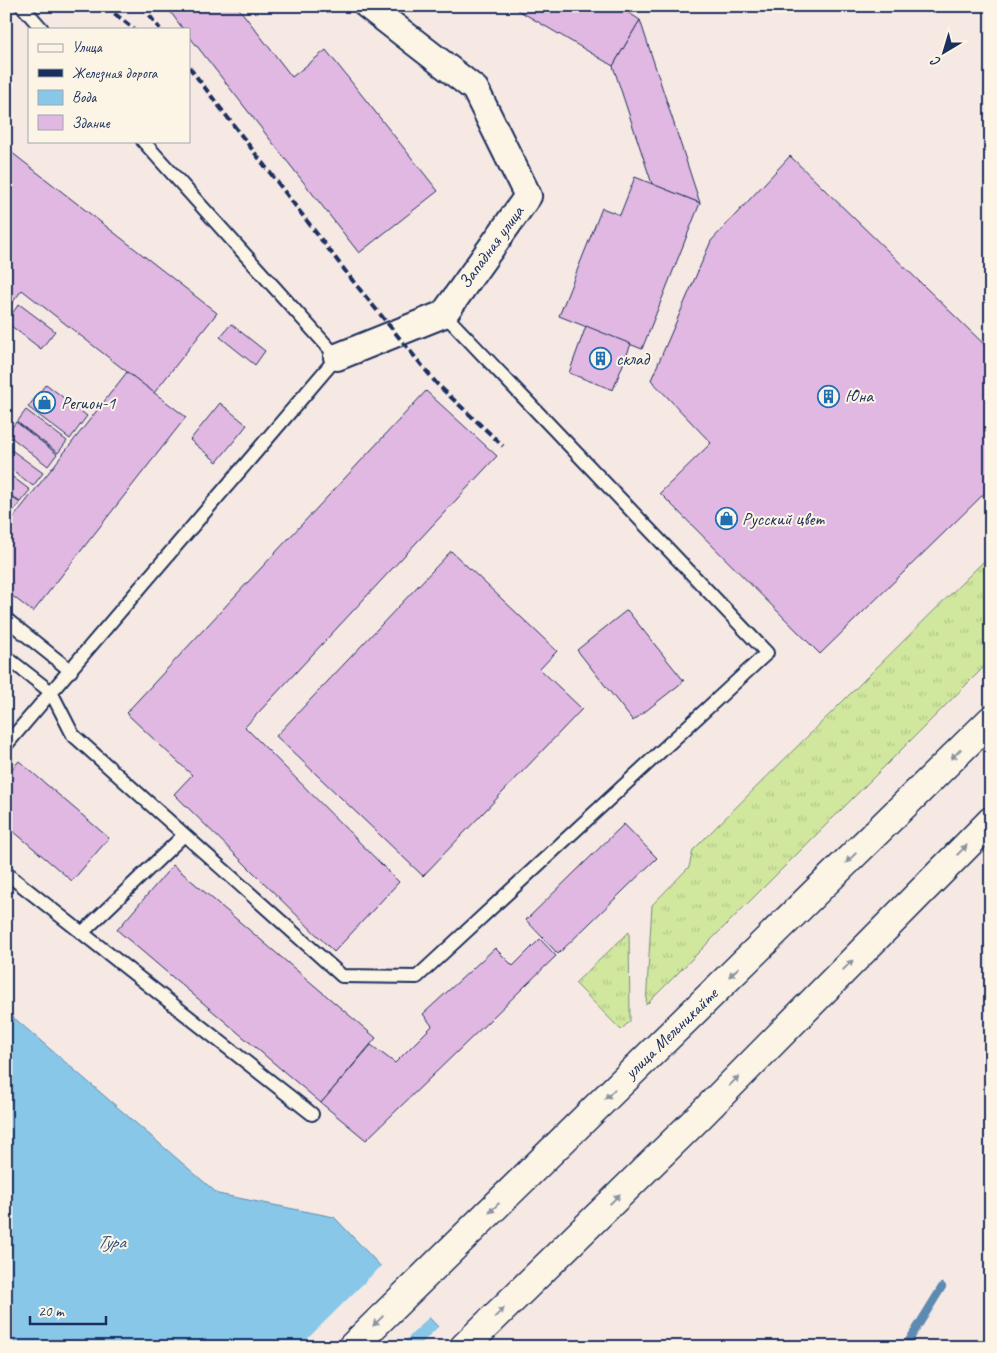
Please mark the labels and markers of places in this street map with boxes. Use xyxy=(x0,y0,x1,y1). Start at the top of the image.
building icon: склад xyxy=(588,347,612,371)
place label: склад xyxy=(616,348,651,370)
building icon: Юна xyxy=(817,384,841,408)
place label: Юна xyxy=(845,385,874,407)
shop icon: Регион-1 xyxy=(33,391,57,415)
place label: Регион-1 xyxy=(61,392,116,414)
shop icon: Русский цвет xyxy=(714,507,738,531)
place label: Русский цвет xyxy=(742,508,825,530)

